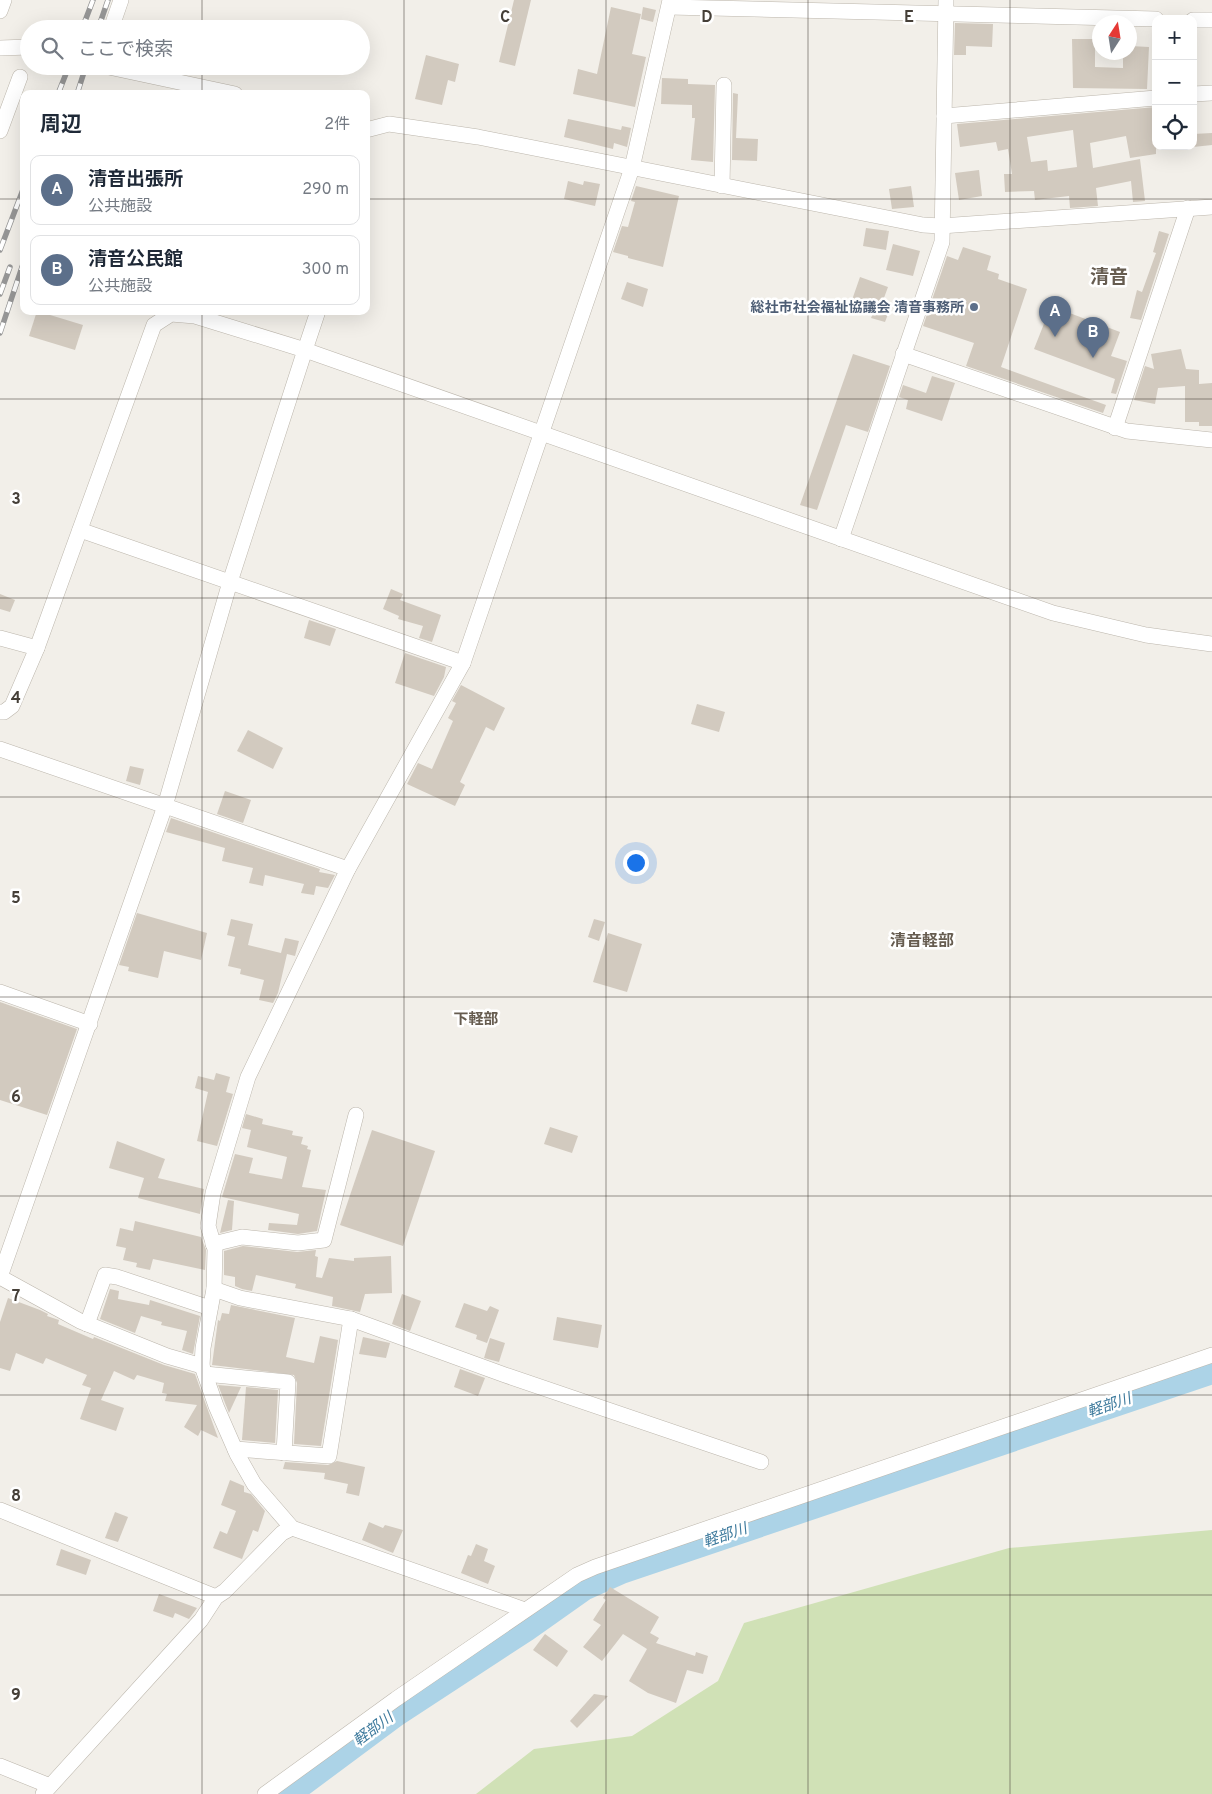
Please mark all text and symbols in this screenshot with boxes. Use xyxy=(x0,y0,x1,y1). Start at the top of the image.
text: C xyxy=(500,8,510,28)
text: D xyxy=(701,8,713,28)
text: E xyxy=(904,8,914,28)
north arrow xyxy=(1092,15,1137,60)
map controls xyxy=(1152,15,1197,150)
button: + xyxy=(1152,15,1197,60)
search box xyxy=(20,20,370,75)
icon: search xyxy=(38,34,66,62)
text: ここで検索 xyxy=(78,38,173,62)
button: − xyxy=(1152,60,1197,105)
button: locate xyxy=(1152,105,1197,150)
text: 周辺 xyxy=(40,112,82,139)
text: 2件 xyxy=(324,115,350,135)
text: 清音出張所 xyxy=(88,168,183,192)
text: A xyxy=(51,180,63,200)
text: 290 m xyxy=(302,180,349,200)
text: 公共施設 xyxy=(88,197,152,217)
text: 清音公民館 xyxy=(88,248,183,272)
text: B xyxy=(51,260,63,280)
text: 300 m xyxy=(302,260,349,280)
district label: 清音 xyxy=(1090,266,1128,290)
text: 公共施設 xyxy=(88,277,152,297)
pin: A xyxy=(1039,296,1071,337)
place label: 総社市社会福祉協議会 清音事務所 xyxy=(751,299,964,317)
marker: 総社市社会福祉協議会 清音事務所 xyxy=(968,301,980,313)
pin: B xyxy=(1077,317,1109,358)
text: 3 xyxy=(11,490,21,510)
text: 4 xyxy=(11,689,21,709)
your location xyxy=(623,850,649,876)
text: 5 xyxy=(11,889,21,909)
district label: 清音軽部 xyxy=(890,932,954,952)
district label: 下軽部 xyxy=(453,1011,499,1030)
text: 6 xyxy=(11,1088,21,1108)
text: 7 xyxy=(12,1287,20,1307)
water label: 軽部川 xyxy=(1085,1389,1136,1423)
text: 8 xyxy=(11,1487,21,1507)
water label: 軽部川 xyxy=(701,1519,752,1553)
text: 9 xyxy=(11,1686,21,1706)
water label: 軽部川 xyxy=(350,1708,399,1751)

